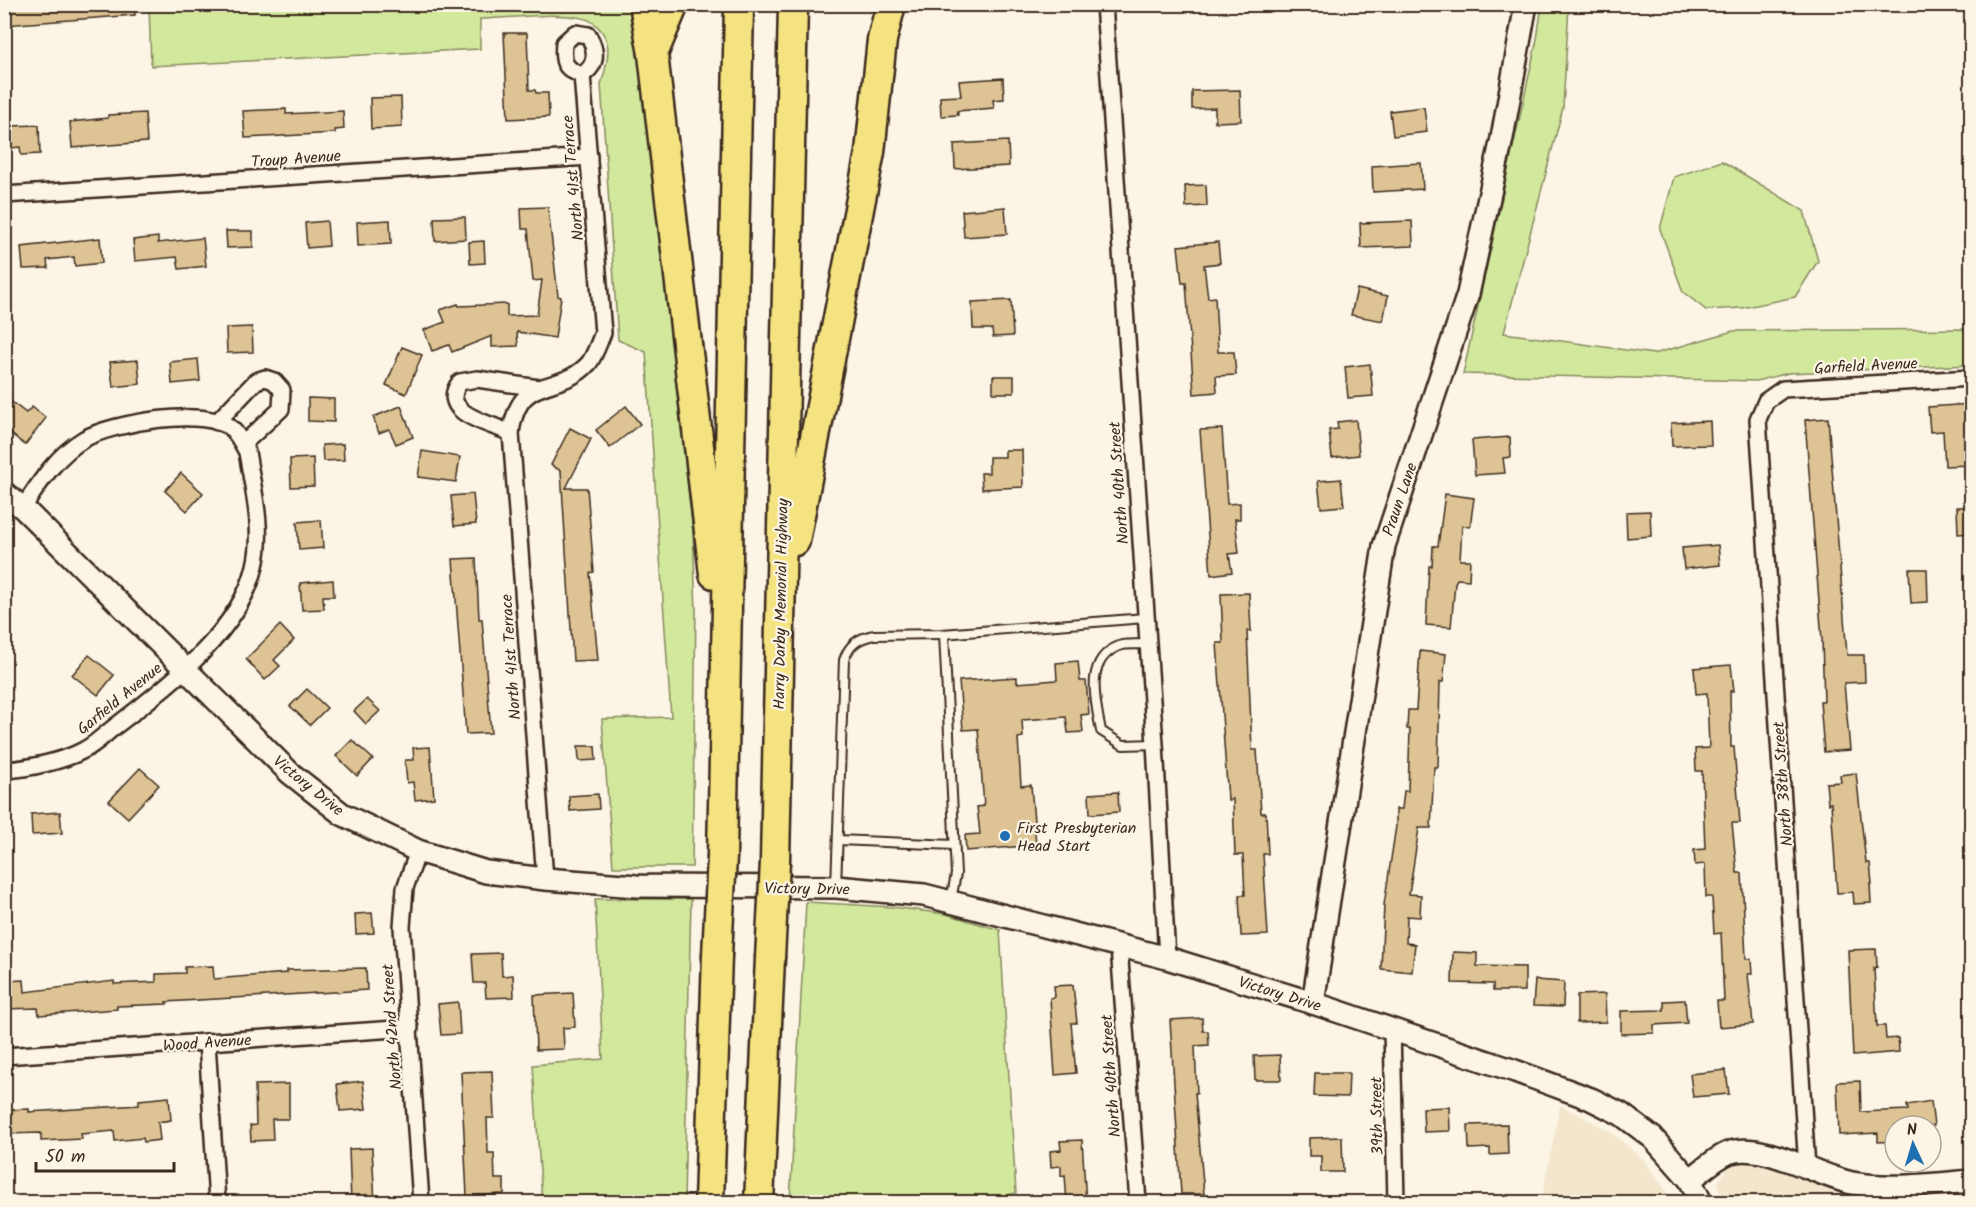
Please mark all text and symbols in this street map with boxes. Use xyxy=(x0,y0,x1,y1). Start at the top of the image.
street label: North 41st Terrace xyxy=(556,114,591,242)
street label: Troup Avenue xyxy=(250,144,342,175)
street label: Garfield Avenue xyxy=(1814,351,1918,382)
street label: North 40th Street xyxy=(1103,420,1136,545)
street label: Praun Lane xyxy=(1376,459,1425,540)
street label: Harry Darby Memorial Highway xyxy=(767,498,796,710)
street label: North 41st Terrace xyxy=(495,593,528,721)
street label: Garfield Avenue xyxy=(72,657,168,741)
street label: North 38th Street xyxy=(1767,720,1800,847)
street label: Victory Drive xyxy=(267,750,349,823)
place label: First Presbyterian Head Start xyxy=(1017,816,1136,859)
marker: First Presbyterian Head Start xyxy=(998,829,1012,843)
street label: Victory Drive xyxy=(764,876,850,903)
street label: North 42nd Street xyxy=(376,962,409,1091)
street label: Victory Drive xyxy=(1235,970,1324,1019)
street label: North 40th Street xyxy=(1095,1013,1128,1138)
street label: Wood Avenue xyxy=(162,1028,252,1059)
street label: 39th Street xyxy=(1364,1076,1391,1156)
north arrow xyxy=(1883,1114,1943,1174)
text: N xyxy=(1906,1118,1918,1143)
scale bar xyxy=(36,1135,174,1173)
text: 50 m xyxy=(45,1143,85,1172)

